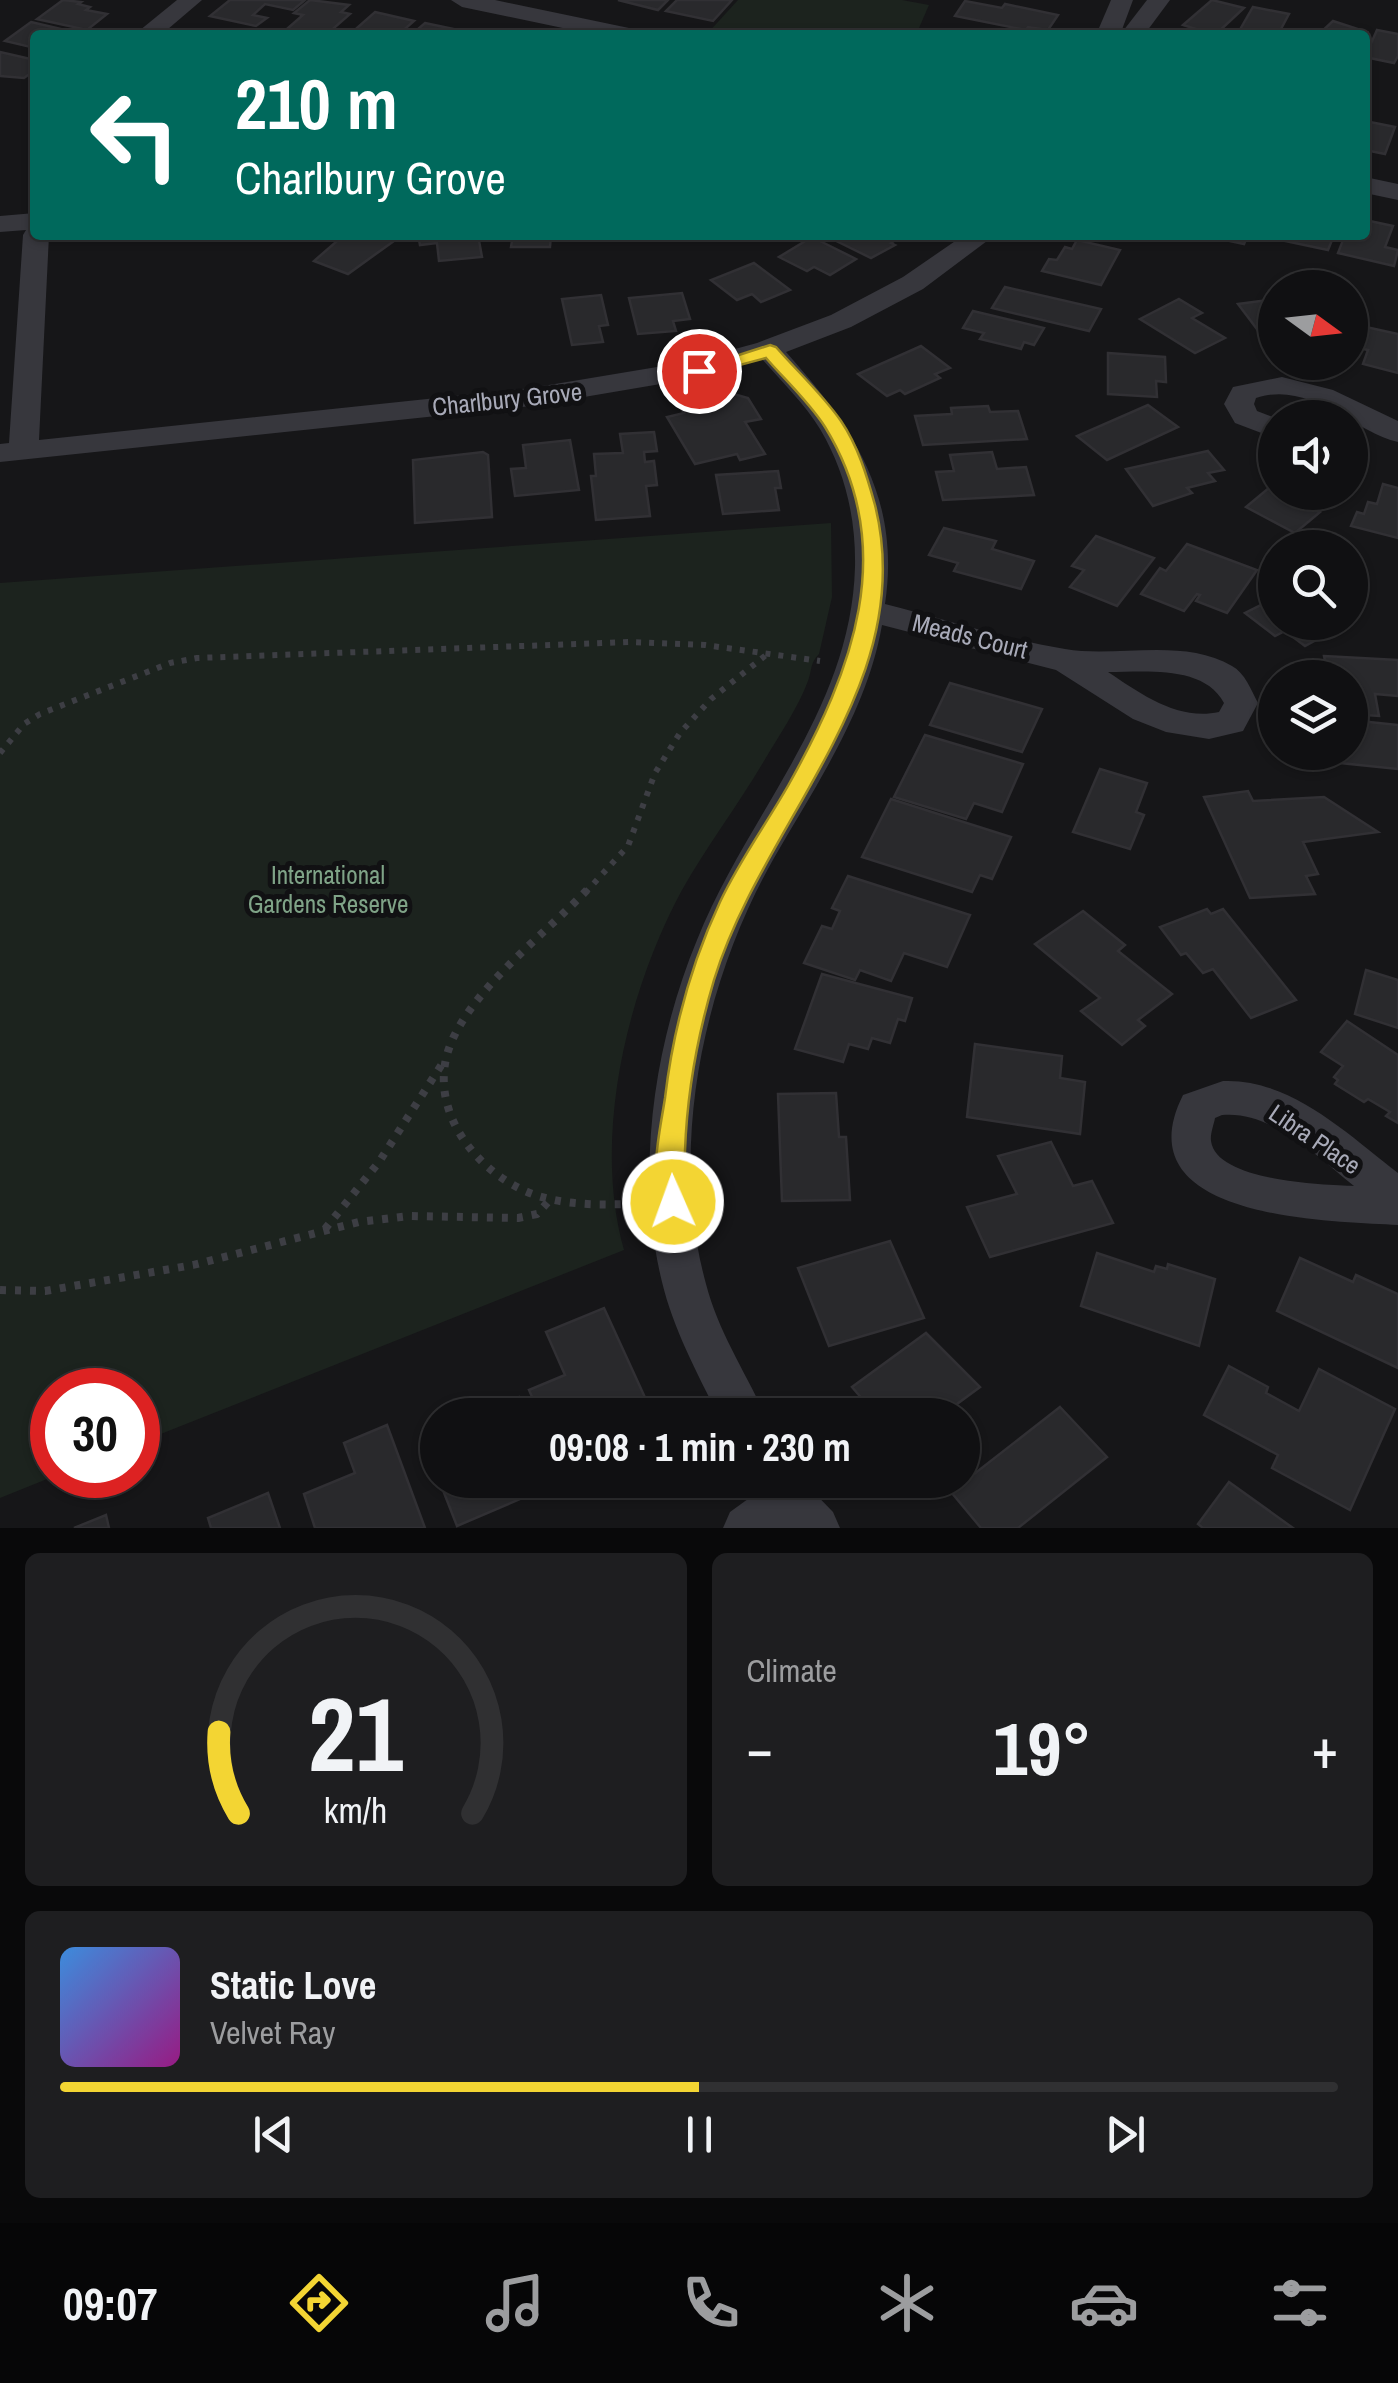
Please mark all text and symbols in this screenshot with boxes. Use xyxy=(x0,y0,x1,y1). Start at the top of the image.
text: 210 m xyxy=(235,57,398,151)
icon: left xyxy=(70,70,200,200)
text: Charlbury Grove xyxy=(235,147,506,208)
north arrow xyxy=(1258,270,1368,380)
map controls xyxy=(1258,270,1368,770)
pin xyxy=(657,329,742,414)
icon: arrive xyxy=(672,344,727,399)
street label: Charlbury Grove xyxy=(430,374,584,424)
button: sound xyxy=(1258,400,1368,510)
button: search xyxy=(1258,530,1368,640)
street label: Meads Court xyxy=(909,605,1031,667)
button: layers xyxy=(1258,660,1368,770)
park label: International Gardens Reserve xyxy=(248,858,408,921)
street label: Libra Place xyxy=(1263,1096,1367,1182)
position arrow xyxy=(621,1150,725,1254)
speed limit sign: 30 xyxy=(30,1368,160,1498)
text: 09:08 · 1 min · 230 m xyxy=(549,1422,851,1473)
text: Climate xyxy=(747,1649,837,1692)
text: 21 xyxy=(308,1663,404,1803)
text: 19° xyxy=(993,1697,1091,1798)
text: − xyxy=(747,1711,773,1785)
text: + xyxy=(1312,1711,1338,1785)
text: km/h xyxy=(324,1786,388,1834)
text: Static Love xyxy=(210,1960,376,2011)
text: Velvet Ray xyxy=(210,2011,335,2054)
icon: previous xyxy=(246,2107,301,2162)
icon: pause xyxy=(672,2107,727,2162)
icon: next xyxy=(1098,2107,1153,2162)
icon: directions xyxy=(284,2268,354,2338)
icon: music xyxy=(480,2268,550,2338)
icon: phone xyxy=(676,2268,746,2338)
icon: climate xyxy=(872,2268,942,2338)
icon: car xyxy=(1069,2268,1139,2338)
icon: filters xyxy=(1265,2268,1335,2338)
text: 09:07 xyxy=(63,2273,157,2334)

